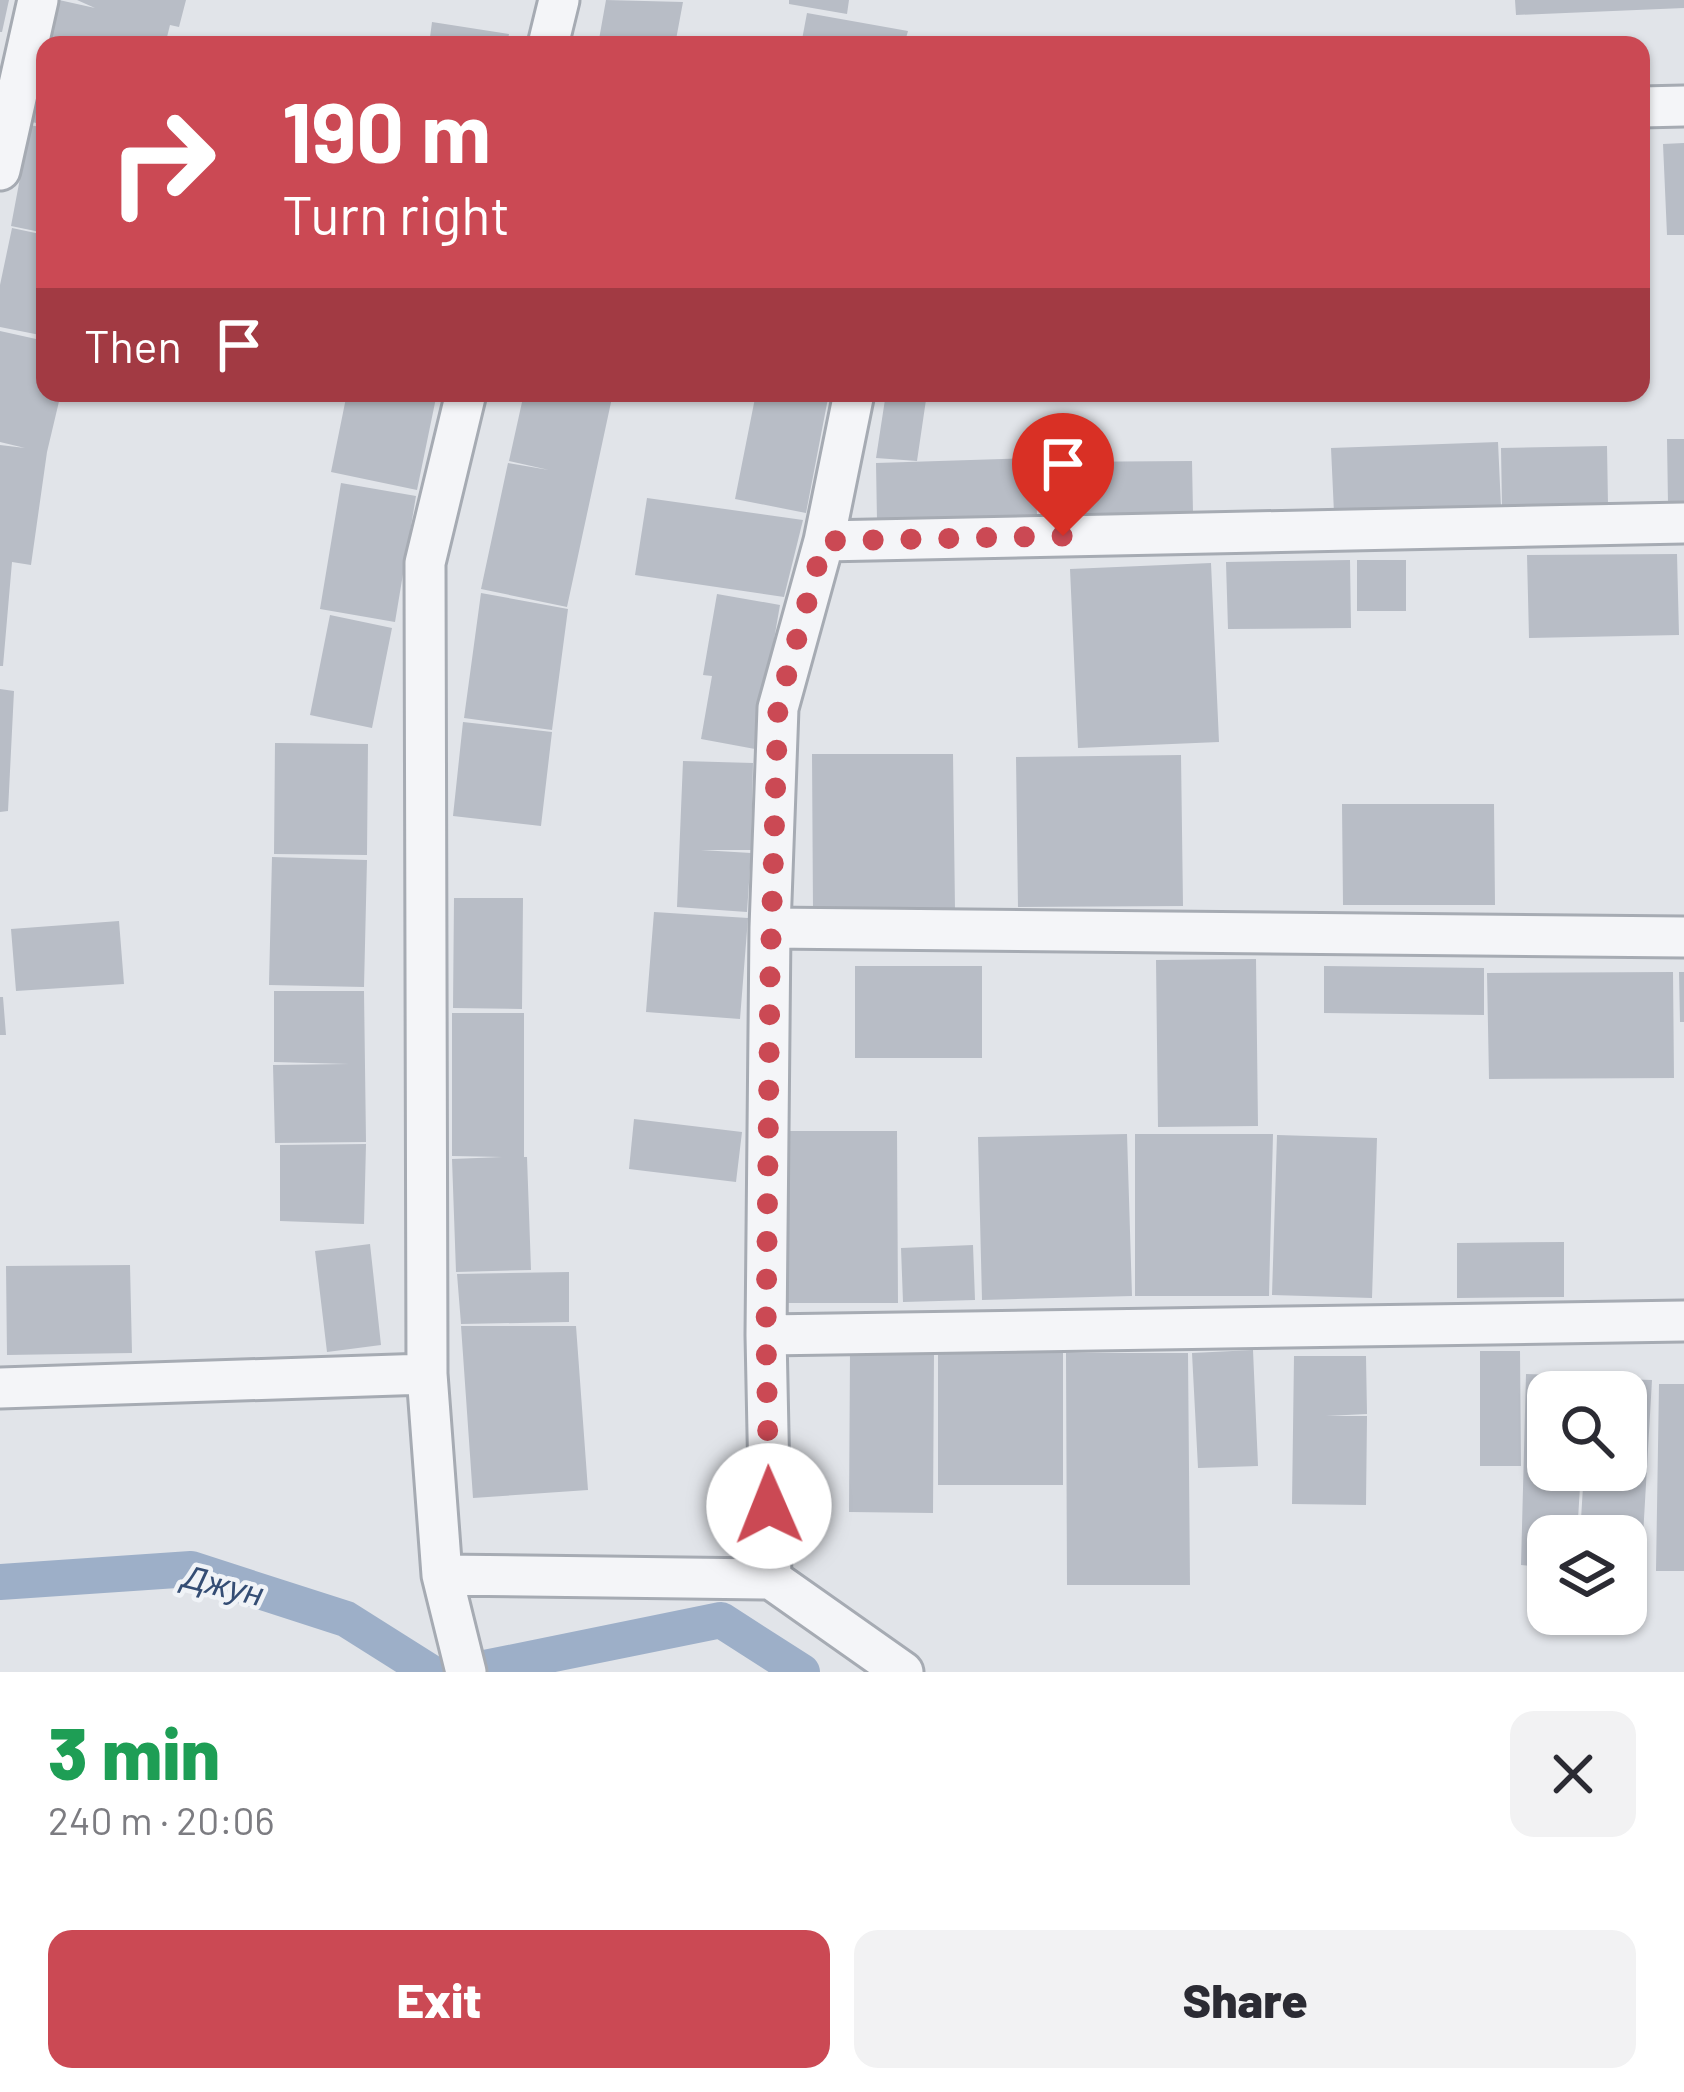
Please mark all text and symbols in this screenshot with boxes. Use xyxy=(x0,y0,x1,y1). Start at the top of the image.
text: 190 m xyxy=(282,79,491,180)
icon: right xyxy=(84,84,240,240)
text: Turn right xyxy=(282,181,510,246)
icon: arrive xyxy=(206,312,272,378)
text: Then xyxy=(84,318,182,372)
pin xyxy=(1012,413,1114,536)
icon: arrive xyxy=(1030,431,1096,497)
map controls xyxy=(1527,1371,1647,1635)
button: search xyxy=(1527,1371,1647,1491)
position arrow xyxy=(706,1443,832,1569)
button: layers xyxy=(1527,1515,1647,1635)
water label: Джун xyxy=(176,1554,268,1613)
text: 3 min xyxy=(48,1708,220,1794)
button: close xyxy=(1510,1711,1636,1837)
text: 240 m · 20:06 xyxy=(48,1796,275,1843)
button: Exit xyxy=(48,1930,830,2068)
button: Share xyxy=(854,1930,1636,2068)

